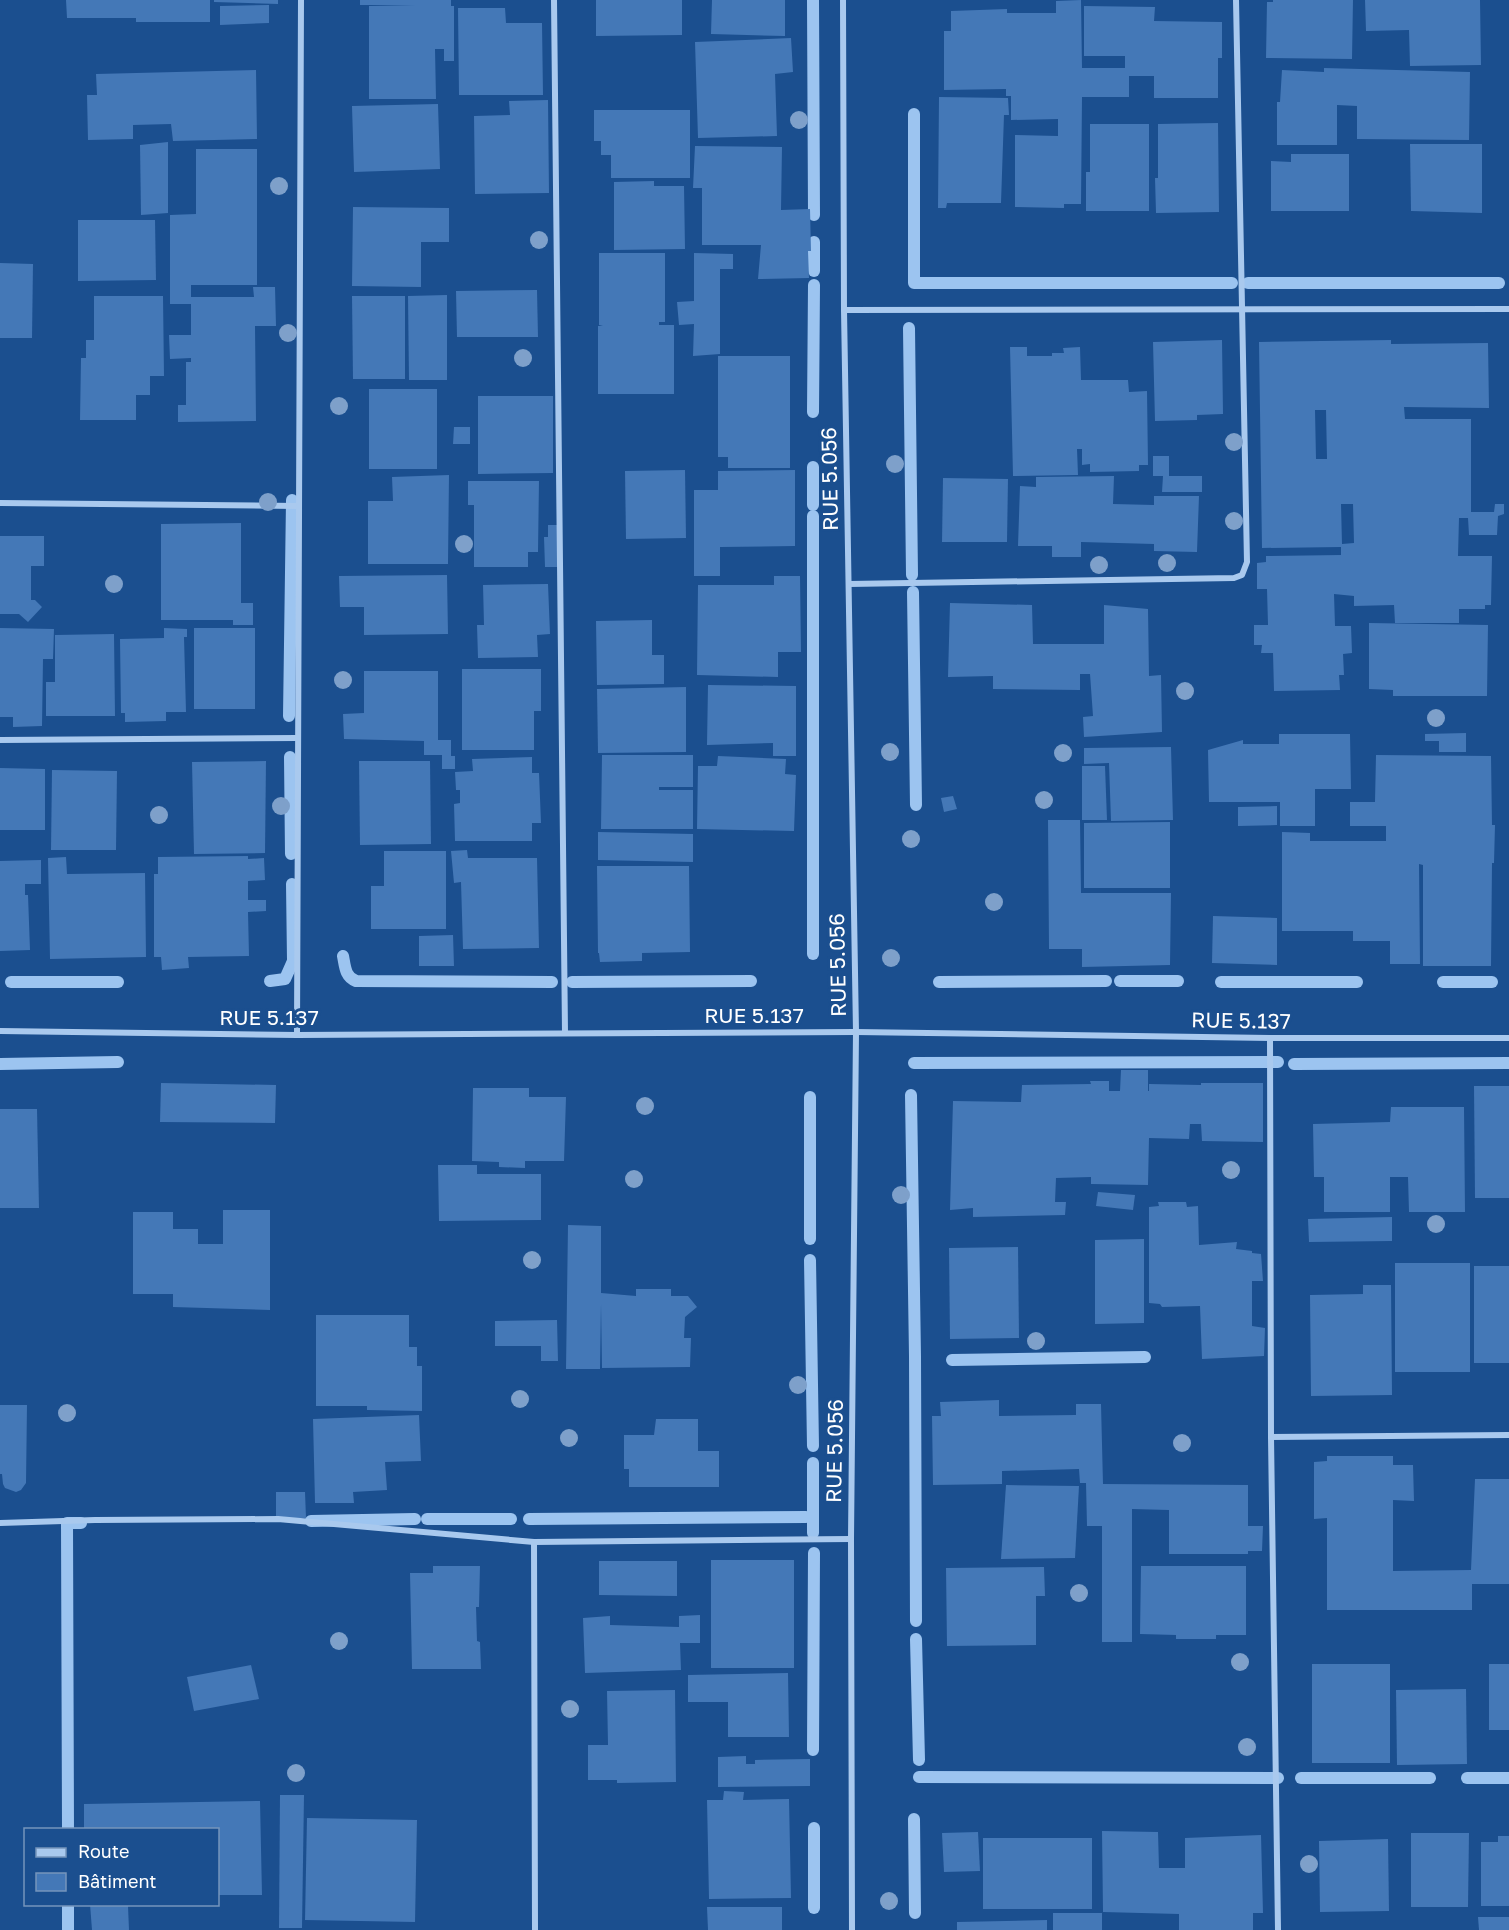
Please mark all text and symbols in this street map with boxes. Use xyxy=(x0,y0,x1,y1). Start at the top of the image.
street label: RUE 5.056 xyxy=(815,427,843,531)
street label: RUE 5.056 xyxy=(823,913,851,1017)
street label: RUE 5.137 xyxy=(704,1002,804,1028)
street label: RUE 5.137 xyxy=(219,1004,319,1030)
street label: RUE 5.137 xyxy=(1191,1006,1291,1034)
street label: RUE 5.056 xyxy=(820,1399,848,1503)
legend xyxy=(24,1828,219,1906)
text: Route xyxy=(78,1840,129,1862)
text: Bâtiment xyxy=(78,1870,157,1892)

